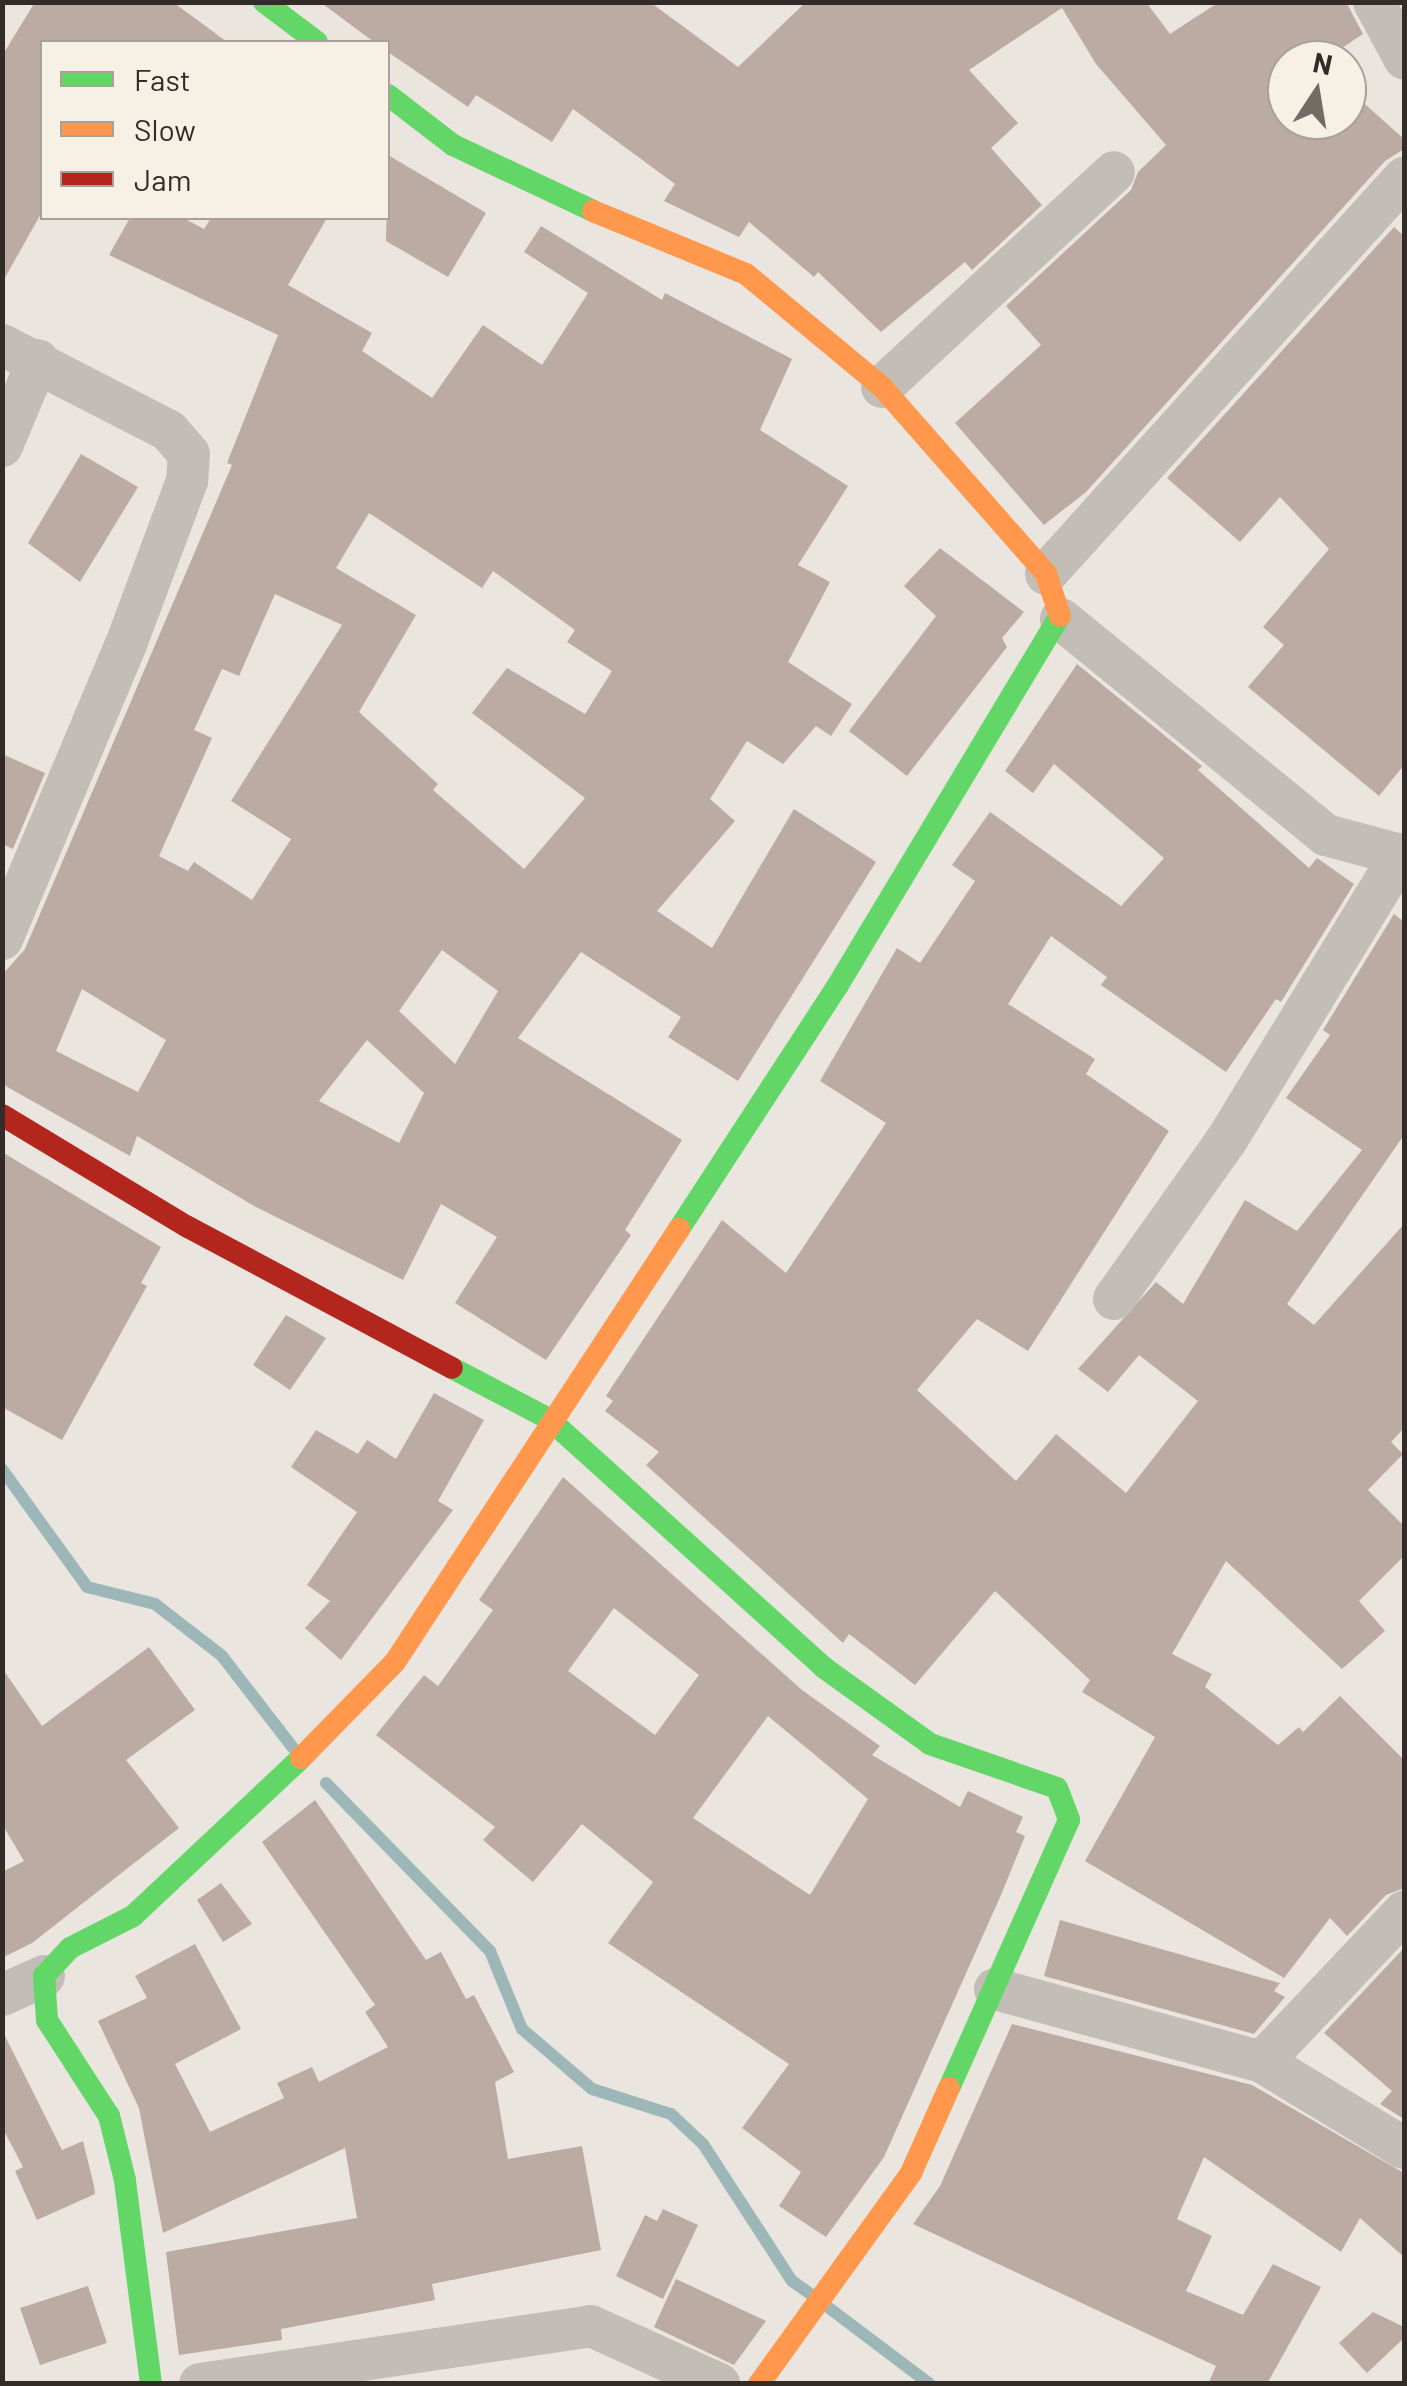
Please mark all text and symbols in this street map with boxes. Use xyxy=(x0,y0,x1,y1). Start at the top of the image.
legend xyxy=(40,40,390,220)
north arrow xyxy=(1267,40,1367,140)
text: N xyxy=(1310,44,1335,81)
text: Fast xyxy=(134,61,191,97)
text: Slow xyxy=(134,111,196,147)
text: Jam xyxy=(134,161,191,197)

